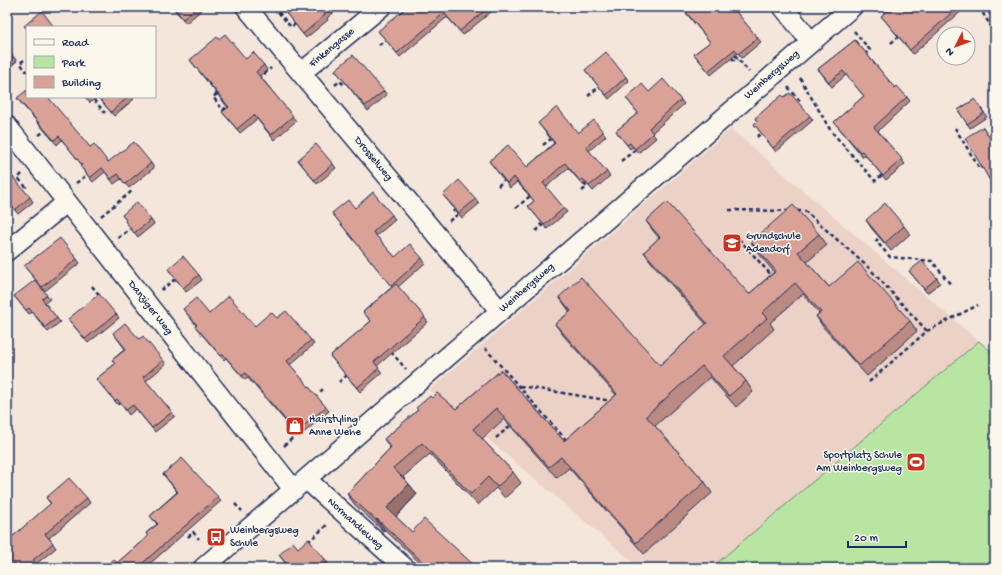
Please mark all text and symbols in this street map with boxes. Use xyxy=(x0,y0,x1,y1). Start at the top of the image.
street label: Finkengasse xyxy=(306,25,357,71)
legend xyxy=(26,26,156,98)
north arrow xyxy=(936,26,976,66)
text: Road xyxy=(62,37,89,51)
text: N xyxy=(943,45,957,58)
street label: Weinbergsweg xyxy=(742,48,802,102)
text: Park xyxy=(61,57,87,71)
text: Building xyxy=(61,77,101,91)
street label: Drosselweg xyxy=(351,134,395,183)
place label: Grundschule Adendorf xyxy=(746,231,801,256)
school or university icon: Grundschule Adendorf xyxy=(721,232,743,254)
street label: Weinbergsweg xyxy=(497,261,557,315)
street label: Danziger Weg xyxy=(125,278,175,337)
place label: Hairstyling Anne Wehe xyxy=(309,414,361,439)
shop icon: Hairstyling Anne Wehe xyxy=(284,415,306,437)
place label: Sportplatz Schule Am Weinbergsweg xyxy=(816,450,902,475)
sports icon: Sportplatz Schule Am Weinbergsweg xyxy=(905,451,927,473)
street label: Normandieweg xyxy=(325,496,385,552)
scale bar xyxy=(848,523,906,549)
place label: Weinbergsweg Schule xyxy=(230,525,299,550)
bus stop icon: Weinbergsweg Schule xyxy=(205,526,227,548)
text: 20 m xyxy=(854,532,879,546)

